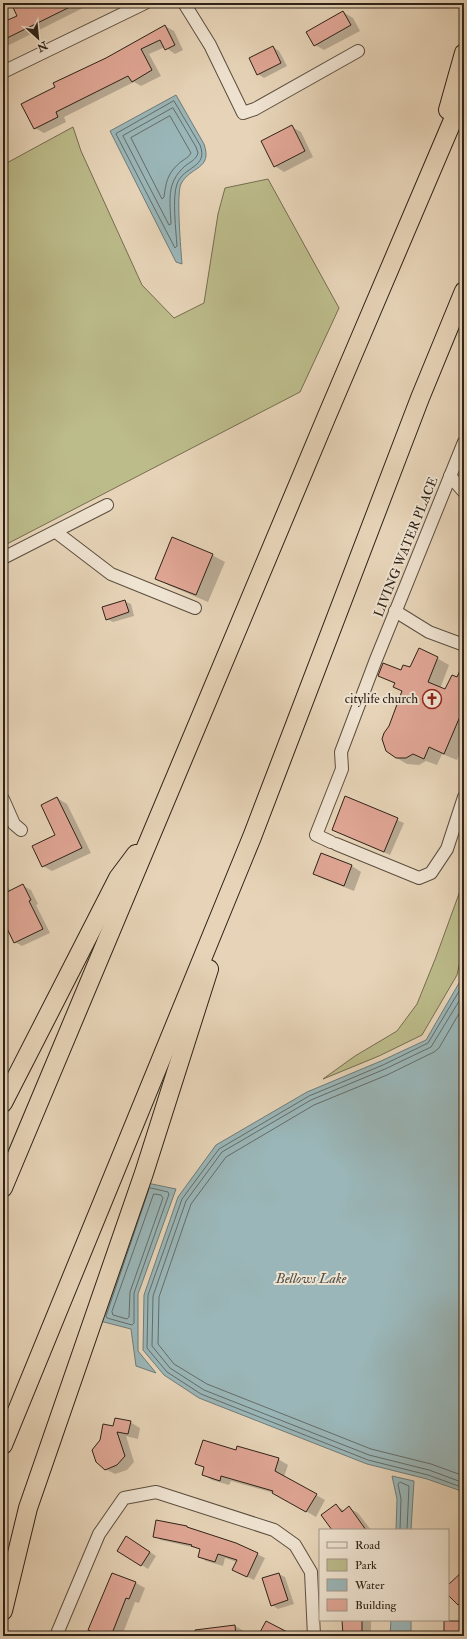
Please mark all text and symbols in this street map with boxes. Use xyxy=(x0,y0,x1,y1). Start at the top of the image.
north arrow xyxy=(18,18,58,58)
text: N xyxy=(34,38,51,55)
street label: LIVING WATER PLACE xyxy=(371,475,441,619)
church icon: citylife church xyxy=(421,688,443,710)
place label: citylife church xyxy=(345,691,418,708)
water label: Bellows Lake xyxy=(275,1270,347,1287)
legend xyxy=(319,1529,449,1621)
text: Road xyxy=(355,1538,380,1553)
text: Park xyxy=(355,1558,377,1573)
text: Water xyxy=(354,1578,385,1593)
text: Building xyxy=(355,1598,398,1613)

